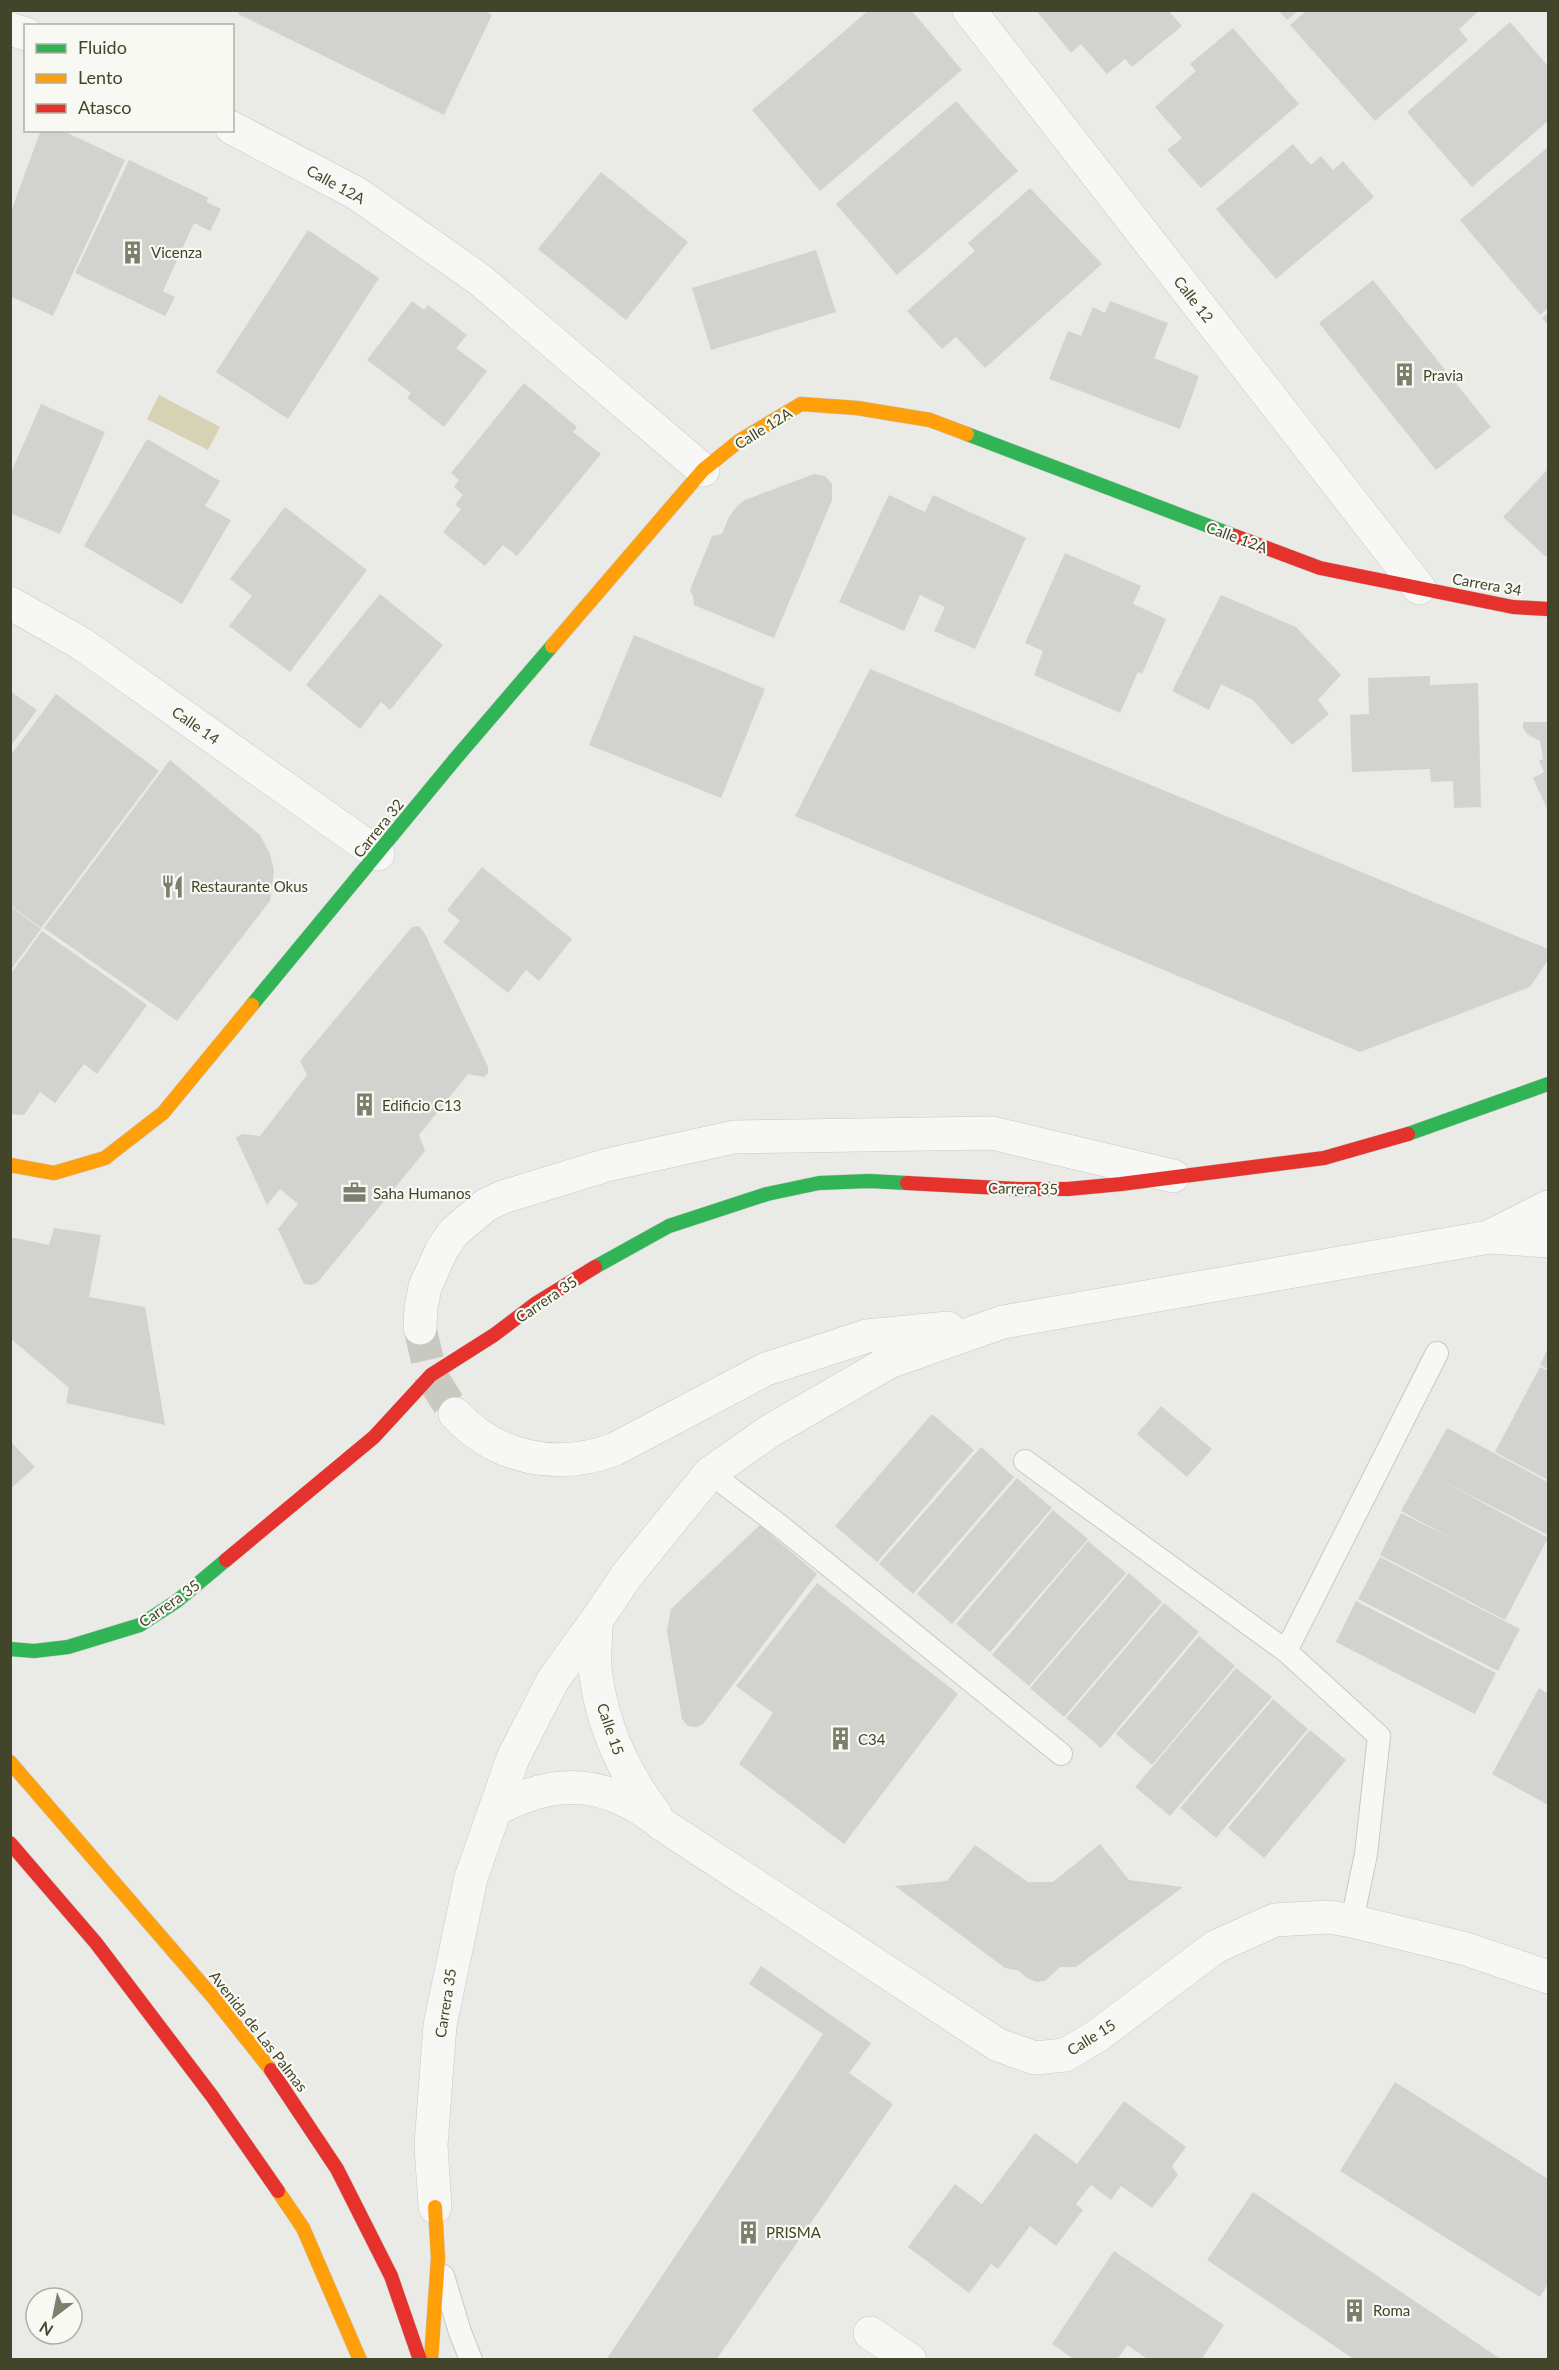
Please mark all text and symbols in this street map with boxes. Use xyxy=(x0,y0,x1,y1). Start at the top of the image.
legend xyxy=(24,24,234,132)
text: Fluido xyxy=(78,36,127,58)
text: Lento xyxy=(78,66,123,88)
text: Atasco xyxy=(78,96,131,118)
street label: Calle 12A xyxy=(304,161,369,208)
building icon: Vicenza xyxy=(120,239,146,265)
place label: Vicenza xyxy=(151,243,202,261)
street label: Calle 12 xyxy=(1170,272,1218,326)
building icon: Pravia xyxy=(1392,362,1418,388)
place label: Pravia xyxy=(1423,366,1463,384)
street label: Calle 12A xyxy=(731,403,796,453)
street label: Calle 12A xyxy=(1204,518,1271,557)
street label: Carrera 34 xyxy=(1451,569,1523,599)
street label: Calle 14 xyxy=(169,702,223,748)
street label: Carrera 32 xyxy=(349,795,407,861)
restaurant icon: Restaurante Okus xyxy=(160,873,186,899)
place label: Restaurante Okus xyxy=(191,877,308,895)
building icon: Edificio C13 xyxy=(351,1092,377,1118)
place label: Edificio C13 xyxy=(382,1096,461,1114)
street label: Carrera 35 xyxy=(988,1178,1058,1198)
office icon: Saha Humanos xyxy=(342,1180,368,1206)
place label: Saha Humanos xyxy=(373,1184,471,1202)
street label: Carrera 35 xyxy=(512,1272,580,1326)
street label: Carrera 35 xyxy=(135,1576,203,1630)
street label: Calle 15 xyxy=(594,1701,628,1757)
building icon: C34 xyxy=(827,1726,853,1752)
place label: C34 xyxy=(858,1730,886,1748)
street label: Avenida de Las Palmas xyxy=(206,1967,312,2095)
street label: Carrera 35 xyxy=(431,1967,459,2039)
street label: Calle 15 xyxy=(1063,2015,1119,2059)
building icon: PRISMA xyxy=(735,2219,761,2245)
place label: PRISMA xyxy=(766,2223,822,2241)
north arrow xyxy=(24,2286,84,2346)
building icon: Roma xyxy=(1342,2297,1368,2323)
place label: Roma xyxy=(1373,2301,1410,2319)
text: N xyxy=(36,2318,56,2340)

